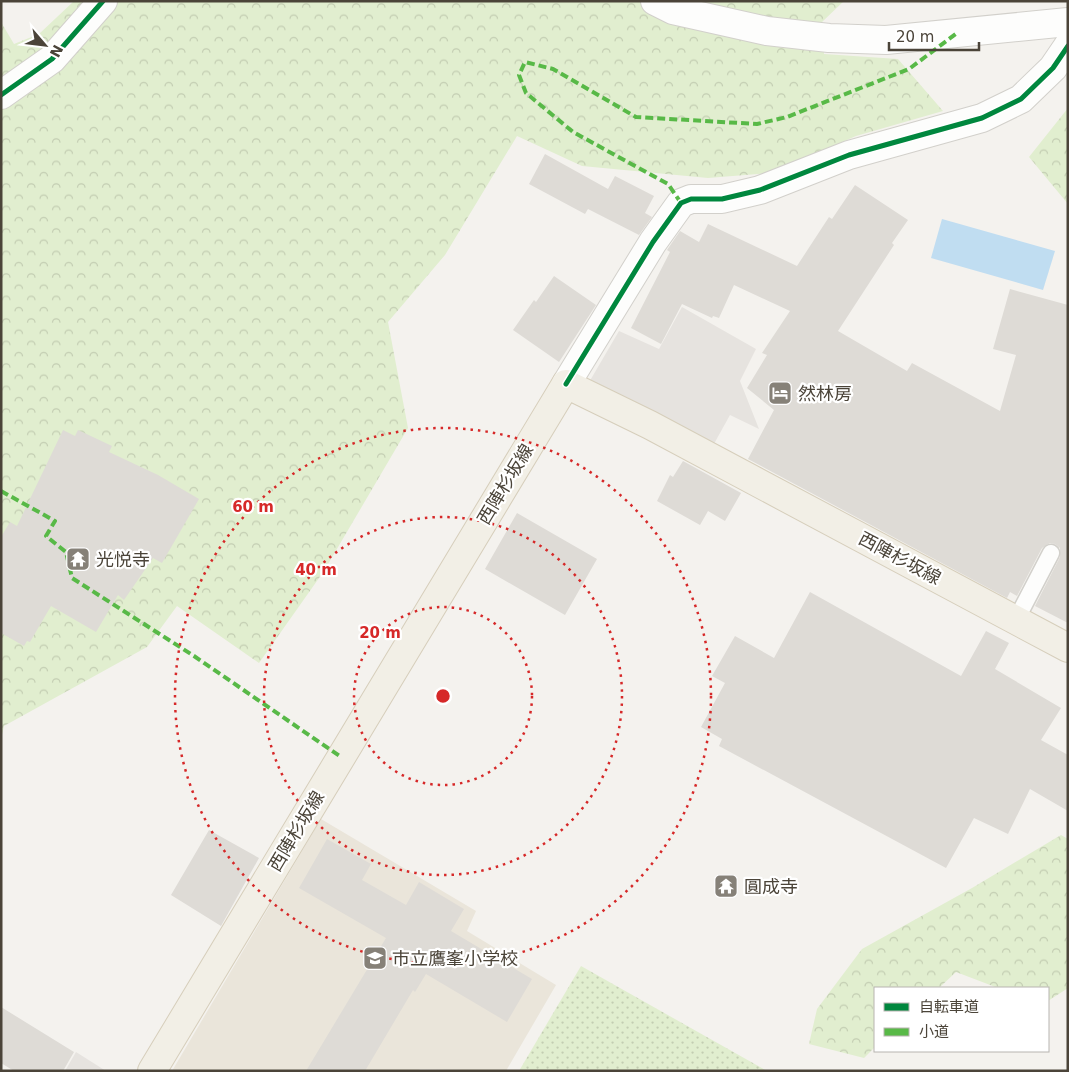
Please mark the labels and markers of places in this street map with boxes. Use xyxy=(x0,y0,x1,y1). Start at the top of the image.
hotel icon: 然林房 xyxy=(767,380,793,406)
place label: 然林房 xyxy=(798,383,852,404)
temple icon: 光悦寺 xyxy=(65,546,91,572)
place label: 光悦寺 xyxy=(96,549,150,570)
centre of rings xyxy=(434,687,452,705)
temple icon: 圓成寺 xyxy=(713,873,739,899)
place label: 圓成寺 xyxy=(744,876,798,897)
school or university icon: 市立鷹峯小学校 xyxy=(362,945,388,971)
place label: 市立鷹峯小学校 xyxy=(392,948,518,969)

